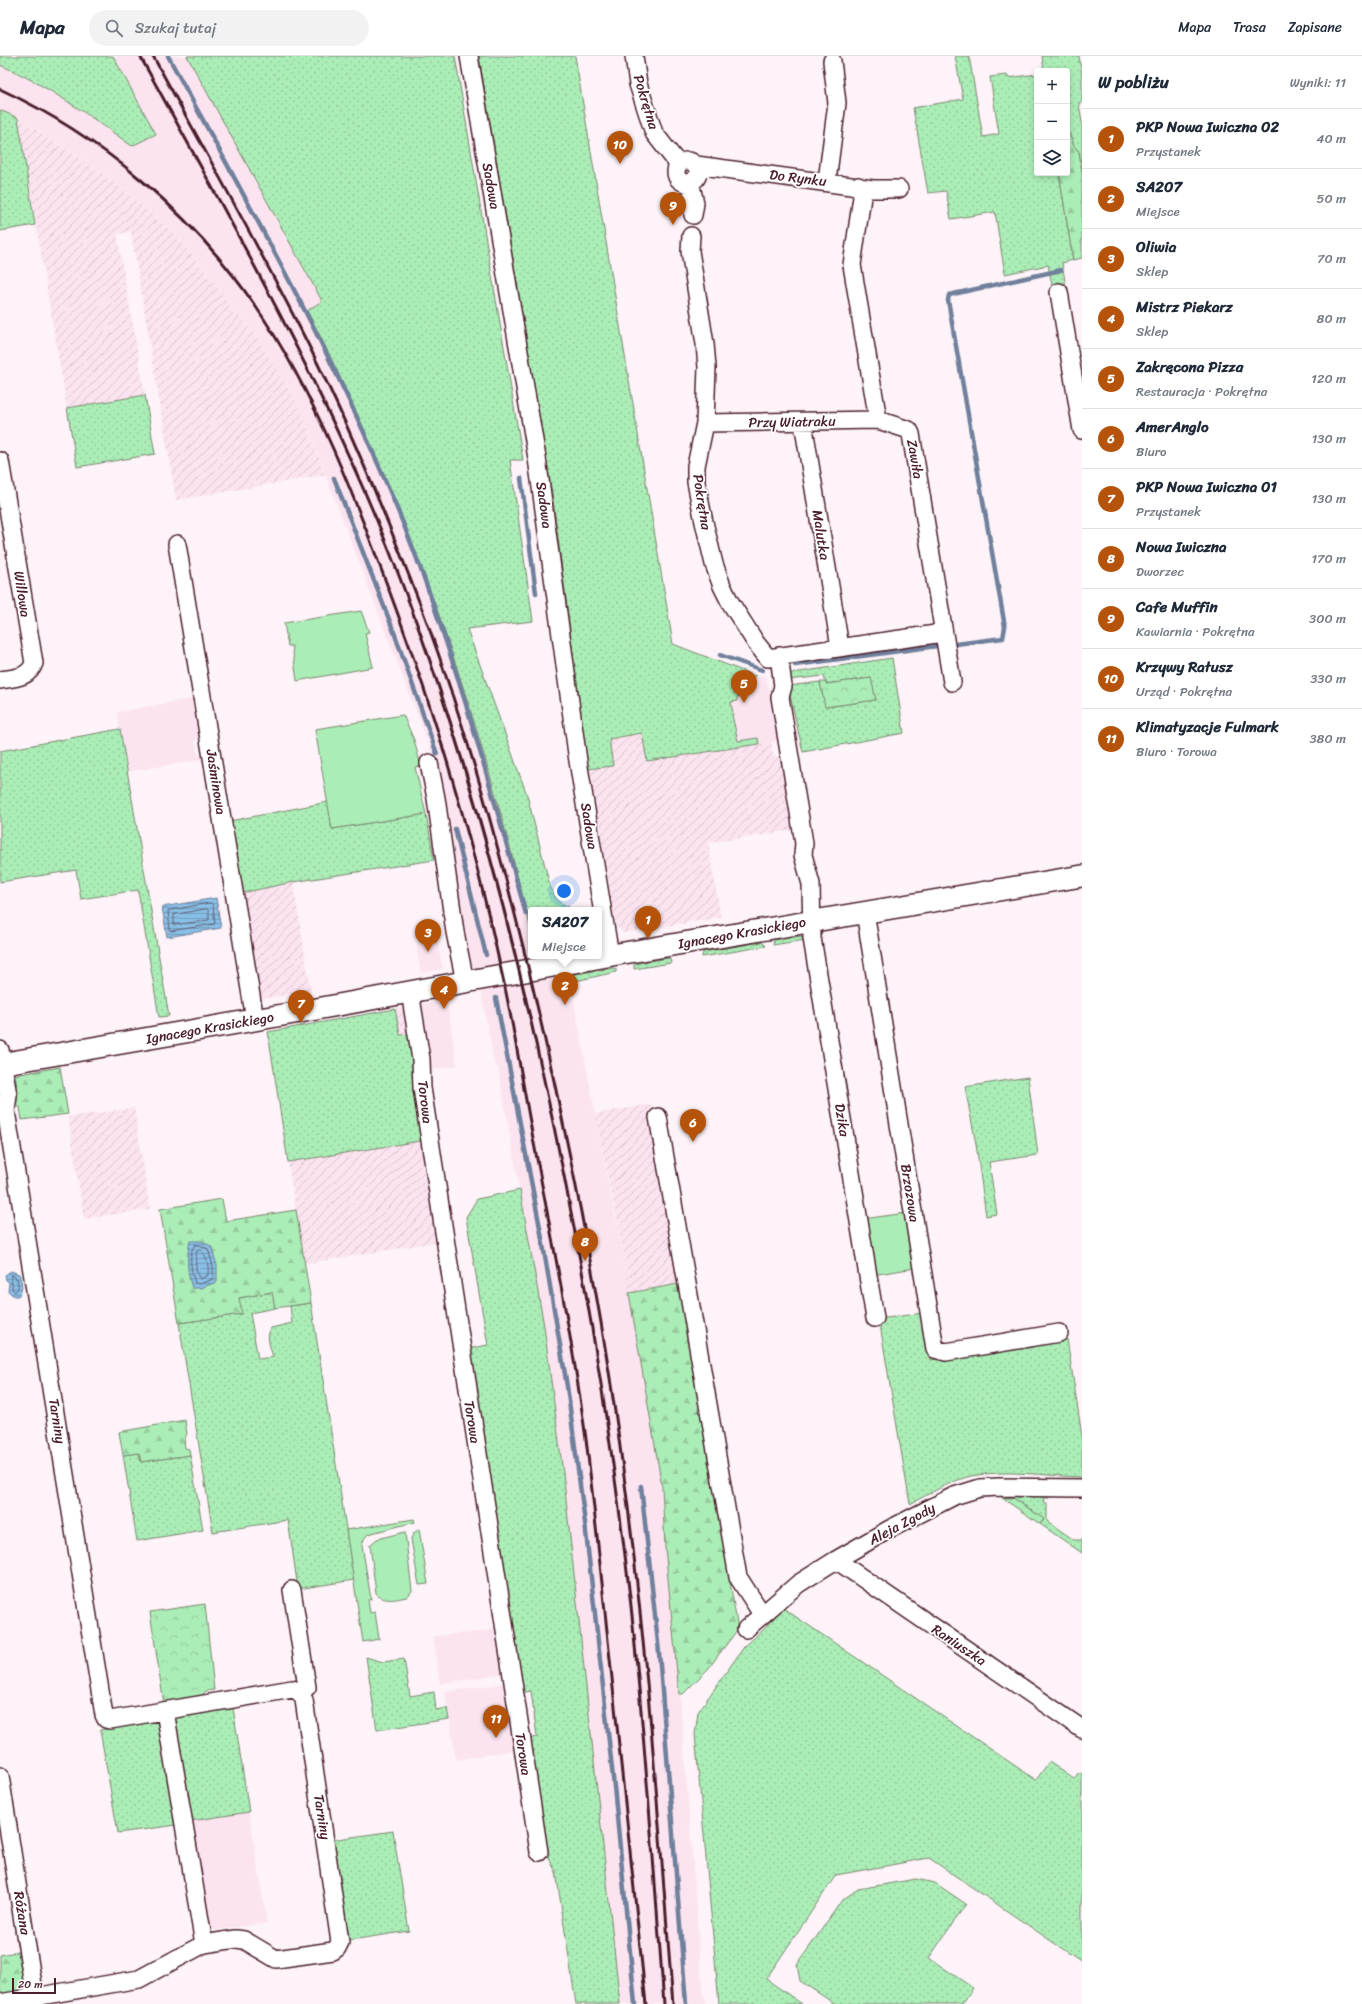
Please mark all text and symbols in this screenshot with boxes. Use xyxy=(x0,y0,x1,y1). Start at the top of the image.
search box xyxy=(89,10,369,46)
text: Mapa xyxy=(20,11,65,44)
text: Szukaj tutaj xyxy=(135,15,216,41)
text: Mapa xyxy=(1178,15,1211,40)
text: Trasa xyxy=(1233,15,1266,40)
text: Zapisane xyxy=(1288,15,1342,40)
icon: search xyxy=(103,17,125,39)
text: W pobliżu xyxy=(1098,67,1169,97)
map controls xyxy=(1034,68,1070,176)
button: + xyxy=(1034,68,1070,104)
street label: Pokrętna xyxy=(626,71,666,133)
text: Wyniki: 11 xyxy=(1290,71,1346,94)
button: − xyxy=(1034,104,1070,140)
text: PKP Nowa Iwiczna 02 xyxy=(1136,114,1279,140)
text: 1 xyxy=(1108,127,1114,150)
text: 40 m xyxy=(1316,127,1346,150)
pin: 10 xyxy=(607,131,633,164)
button: layers xyxy=(1034,140,1070,176)
text: Przystanek xyxy=(1136,140,1201,163)
street label: Sadowa xyxy=(475,161,507,211)
street label: Do Rynku xyxy=(768,162,828,194)
text: SA207 xyxy=(1136,174,1182,200)
text: 2 xyxy=(1107,187,1115,210)
text: 50 m xyxy=(1316,187,1346,210)
pin: 9 xyxy=(660,192,686,225)
text: Miejsce xyxy=(1136,200,1180,223)
text: Oliwia xyxy=(1136,234,1176,260)
text: 3 xyxy=(1107,247,1115,270)
text: 70 m xyxy=(1317,247,1346,270)
text: Sklep xyxy=(1136,260,1168,283)
text: Mistrz Piekarz xyxy=(1136,294,1233,320)
text: 4 xyxy=(1107,307,1115,330)
text: 80 m xyxy=(1317,307,1346,330)
text: Sklep xyxy=(1136,320,1168,343)
text: Zakręcona Pizza xyxy=(1136,354,1243,380)
text: 5 xyxy=(1107,367,1115,390)
text: 120 m xyxy=(1311,367,1346,390)
text: Restauracja · Pokrętna xyxy=(1136,380,1267,403)
street label: Przy Wiatraku xyxy=(748,409,836,435)
text: AmerAnglo xyxy=(1136,414,1209,440)
text: 6 xyxy=(1107,427,1115,450)
text: 130 m xyxy=(1312,427,1346,450)
street label: Zawiła xyxy=(899,437,931,481)
text: Biuro xyxy=(1136,440,1167,463)
street label: Pokrętna xyxy=(685,472,719,533)
text: PKP Nowa Iwiczna 01 xyxy=(1136,474,1277,500)
street label: Sadowa xyxy=(528,480,560,530)
text: 7 xyxy=(1107,487,1115,510)
text: 130 m xyxy=(1312,487,1346,510)
text: Przystanek xyxy=(1136,500,1201,523)
street label: Malutka xyxy=(805,508,837,562)
text: Nowa Iwiczna xyxy=(1136,534,1226,560)
text: 8 xyxy=(1107,547,1115,570)
text: 170 m xyxy=(1311,547,1346,570)
text: Dworzec xyxy=(1136,560,1184,583)
street label: Willowa xyxy=(6,569,38,619)
text: Cafe Muffin xyxy=(1136,594,1218,620)
text: 9 xyxy=(1107,607,1115,630)
text: 300 m xyxy=(1309,607,1346,630)
text: Kawiarnia · Pokrętna xyxy=(1136,620,1254,643)
text: Krzywy Ratusz xyxy=(1136,654,1233,680)
text: 10 xyxy=(1104,667,1118,690)
text: 330 m xyxy=(1310,667,1346,690)
pin: 5 xyxy=(731,670,757,703)
text: Urząd · Pokrętna xyxy=(1136,680,1232,703)
text: Klimatyzacje Fulmark xyxy=(1136,714,1279,740)
text: 11 xyxy=(1105,727,1117,750)
text: 380 m xyxy=(1309,727,1346,750)
text: Biuro · Torowa xyxy=(1136,740,1217,763)
street label: Jaśminowa xyxy=(198,747,233,816)
street label: Sadowa xyxy=(573,801,605,851)
your location xyxy=(554,881,574,901)
pin: 1 xyxy=(635,906,661,939)
popup xyxy=(528,907,602,959)
text: SA207 xyxy=(542,909,588,935)
street label: Ignacego Krasickiego xyxy=(675,909,808,957)
pin: 3 xyxy=(415,919,441,952)
text: Miejsce xyxy=(542,935,586,958)
pin: 2 xyxy=(552,972,578,1005)
pin: 4 xyxy=(431,976,457,1009)
pin: 7 xyxy=(288,990,314,1023)
street label: Ignacego Krasickiego xyxy=(143,1004,276,1052)
street label: Torowa xyxy=(410,1079,440,1125)
street label: Dzika xyxy=(827,1102,857,1139)
pin: 6 xyxy=(680,1109,706,1142)
street label: Brzozowa xyxy=(893,1162,927,1224)
pin: 8 xyxy=(572,1228,598,1261)
street label: Tarniny xyxy=(41,1397,73,1446)
street label: Torowa xyxy=(456,1399,488,1445)
street label: Aleja Zgody xyxy=(863,1496,941,1553)
street label: Raniuszka xyxy=(926,1617,992,1673)
pin: 11 xyxy=(483,1705,509,1738)
street label: Torowa xyxy=(507,1731,539,1777)
street label: Tarniny xyxy=(306,1793,338,1842)
street label: Różana xyxy=(6,1889,38,1938)
text: 20 m xyxy=(18,1975,43,1994)
scale bar xyxy=(12,1976,56,1995)

